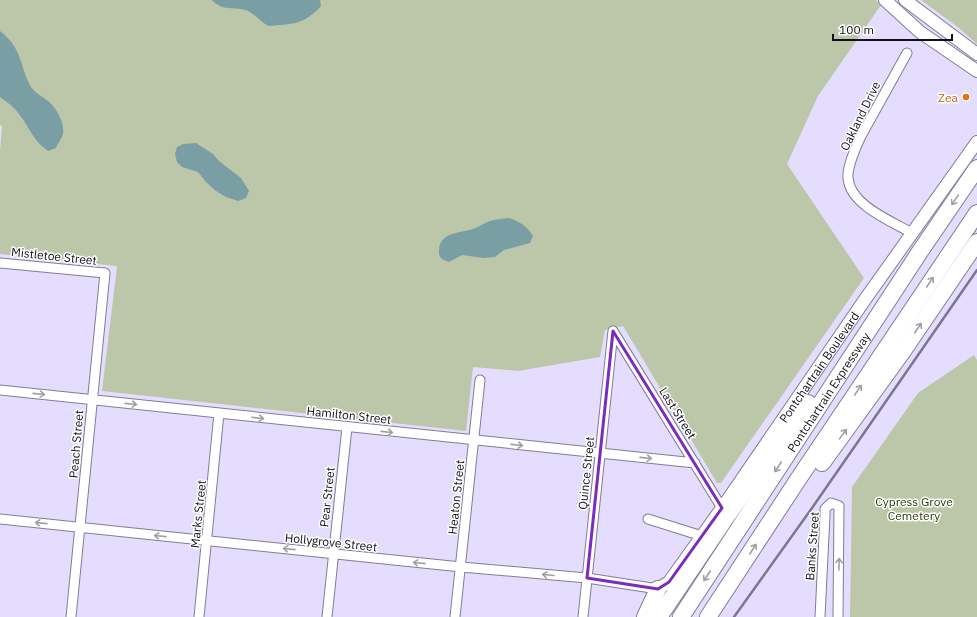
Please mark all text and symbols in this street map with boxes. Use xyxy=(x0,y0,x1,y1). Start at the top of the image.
scale bar xyxy=(833,16,952,42)
text: 100 m xyxy=(839,22,874,37)
street label: Oakland Drive xyxy=(837,78,883,153)
place label: Zea xyxy=(938,90,959,105)
marker: Zea xyxy=(961,92,971,102)
one-way arrow xyxy=(951,194,959,205)
street label: Mistletoe Street xyxy=(11,244,97,268)
one-way arrow xyxy=(926,277,935,288)
street label: Pontchartrain Boulevard xyxy=(775,309,862,425)
one-way arrow xyxy=(914,323,922,334)
street label: Pontchartrain Expressway xyxy=(784,329,873,455)
street label: Last Street xyxy=(656,384,700,442)
one-way arrow xyxy=(854,385,862,396)
one-way arrow xyxy=(32,391,45,398)
one-way arrow xyxy=(124,400,137,408)
street label: Hamilton Street xyxy=(306,403,392,427)
street label: Peach Street xyxy=(66,409,86,479)
one-way arrow xyxy=(251,414,264,421)
one-way arrow xyxy=(380,428,393,435)
one-way arrow xyxy=(838,429,847,440)
street label: Quince Street xyxy=(575,436,597,510)
one-way arrow xyxy=(510,441,523,449)
one-way arrow xyxy=(639,454,652,462)
street label: Heaton Street xyxy=(445,459,467,535)
one-way arrow xyxy=(774,461,782,473)
street label: Pear Street xyxy=(316,466,338,528)
street label: Marks Street xyxy=(187,479,209,549)
park label: Cypress Grove Cemetery xyxy=(875,494,953,523)
street label: Banks Street xyxy=(802,511,822,581)
one-way arrow xyxy=(35,520,48,527)
street label: Hollygrove Street xyxy=(284,530,378,554)
one-way arrow xyxy=(154,532,167,540)
one-way arrow xyxy=(749,543,757,555)
one-way arrow xyxy=(283,546,296,553)
one-way arrow xyxy=(835,558,843,571)
one-way arrow xyxy=(413,560,426,567)
one-way arrow xyxy=(703,570,712,581)
one-way arrow xyxy=(542,571,555,578)

